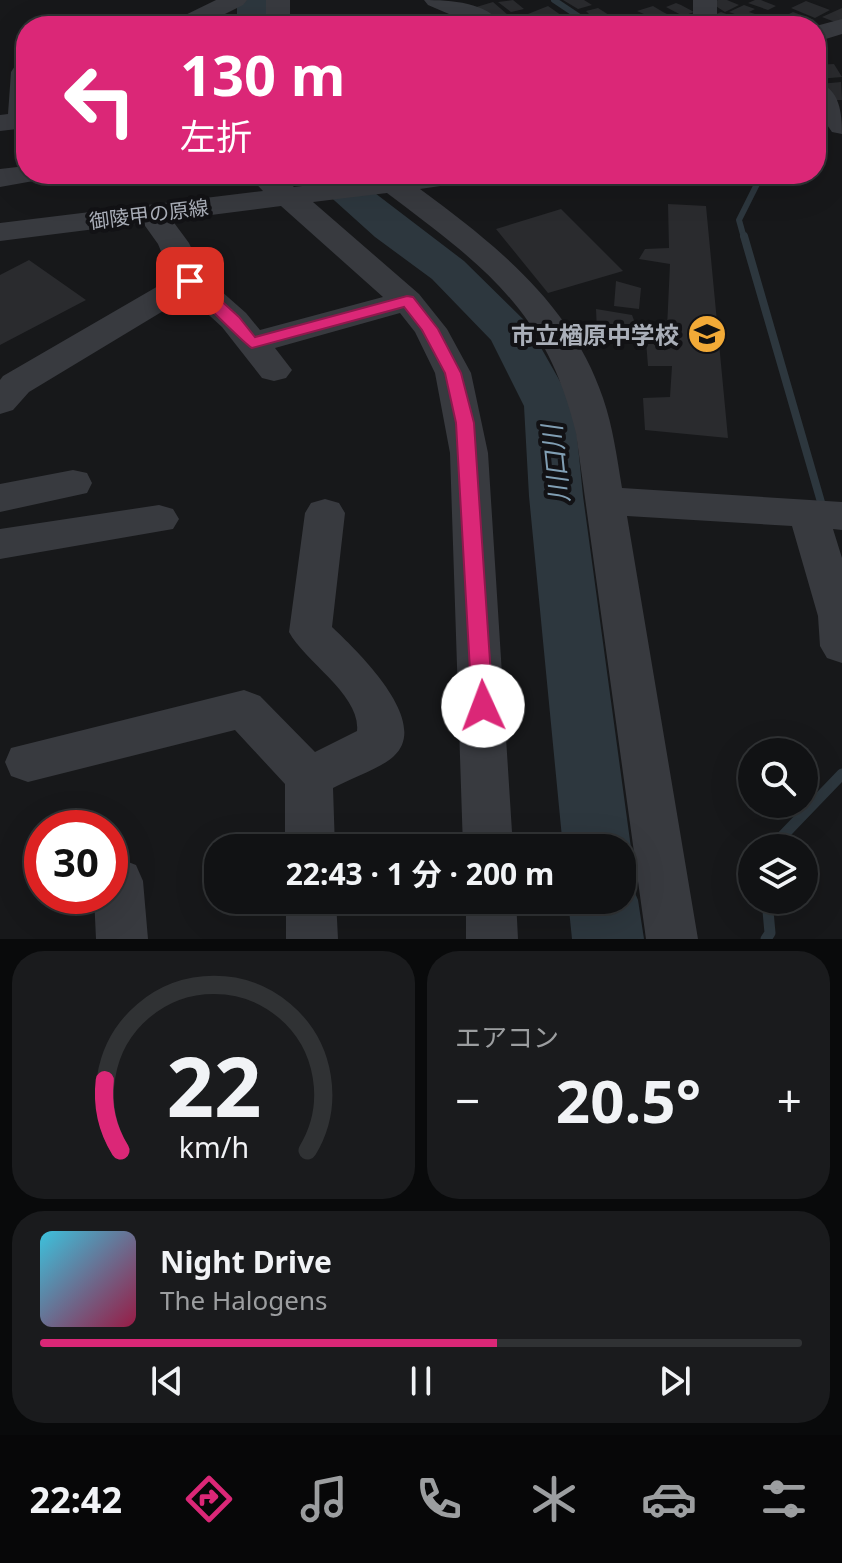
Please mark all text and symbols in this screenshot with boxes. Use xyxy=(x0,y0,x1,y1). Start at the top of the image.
text: 130 m xyxy=(180,36,345,112)
icon: left xyxy=(48,48,152,152)
text: 左折 xyxy=(180,112,252,161)
street label: 御陵甲の原線 xyxy=(88,193,210,235)
pin xyxy=(156,247,224,315)
icon: arrive xyxy=(168,259,212,303)
school or university icon: 市立楢原中学校 xyxy=(686,313,728,355)
place label: 市立楢原中学校 xyxy=(511,318,679,351)
water label: 川口川 xyxy=(533,420,577,505)
position arrow xyxy=(441,664,525,748)
map controls xyxy=(738,738,818,914)
button: search xyxy=(738,738,818,818)
speed limit sign: 30 xyxy=(24,810,128,914)
button: layers xyxy=(738,834,818,914)
text: 22:43 · 1 分 · 200 m xyxy=(286,853,554,894)
text: エアコン xyxy=(455,1019,559,1055)
text: 22 xyxy=(166,1028,261,1141)
text: 20.5° xyxy=(556,1059,701,1141)
text: − xyxy=(455,1070,480,1130)
text: + xyxy=(777,1070,802,1130)
text: km/h xyxy=(178,1127,249,1166)
text: Night Drive xyxy=(160,1241,332,1282)
text: The Halogens xyxy=(160,1282,327,1318)
icon: previous xyxy=(145,1359,189,1403)
icon: pause xyxy=(399,1359,443,1403)
icon: next xyxy=(653,1359,697,1403)
icon: directions xyxy=(181,1471,237,1527)
icon: music xyxy=(296,1471,352,1527)
icon: phone xyxy=(411,1471,467,1527)
icon: climate xyxy=(526,1471,582,1527)
icon: car xyxy=(641,1471,697,1527)
icon: filters xyxy=(756,1471,812,1527)
text: 22:42 xyxy=(30,1475,122,1524)

